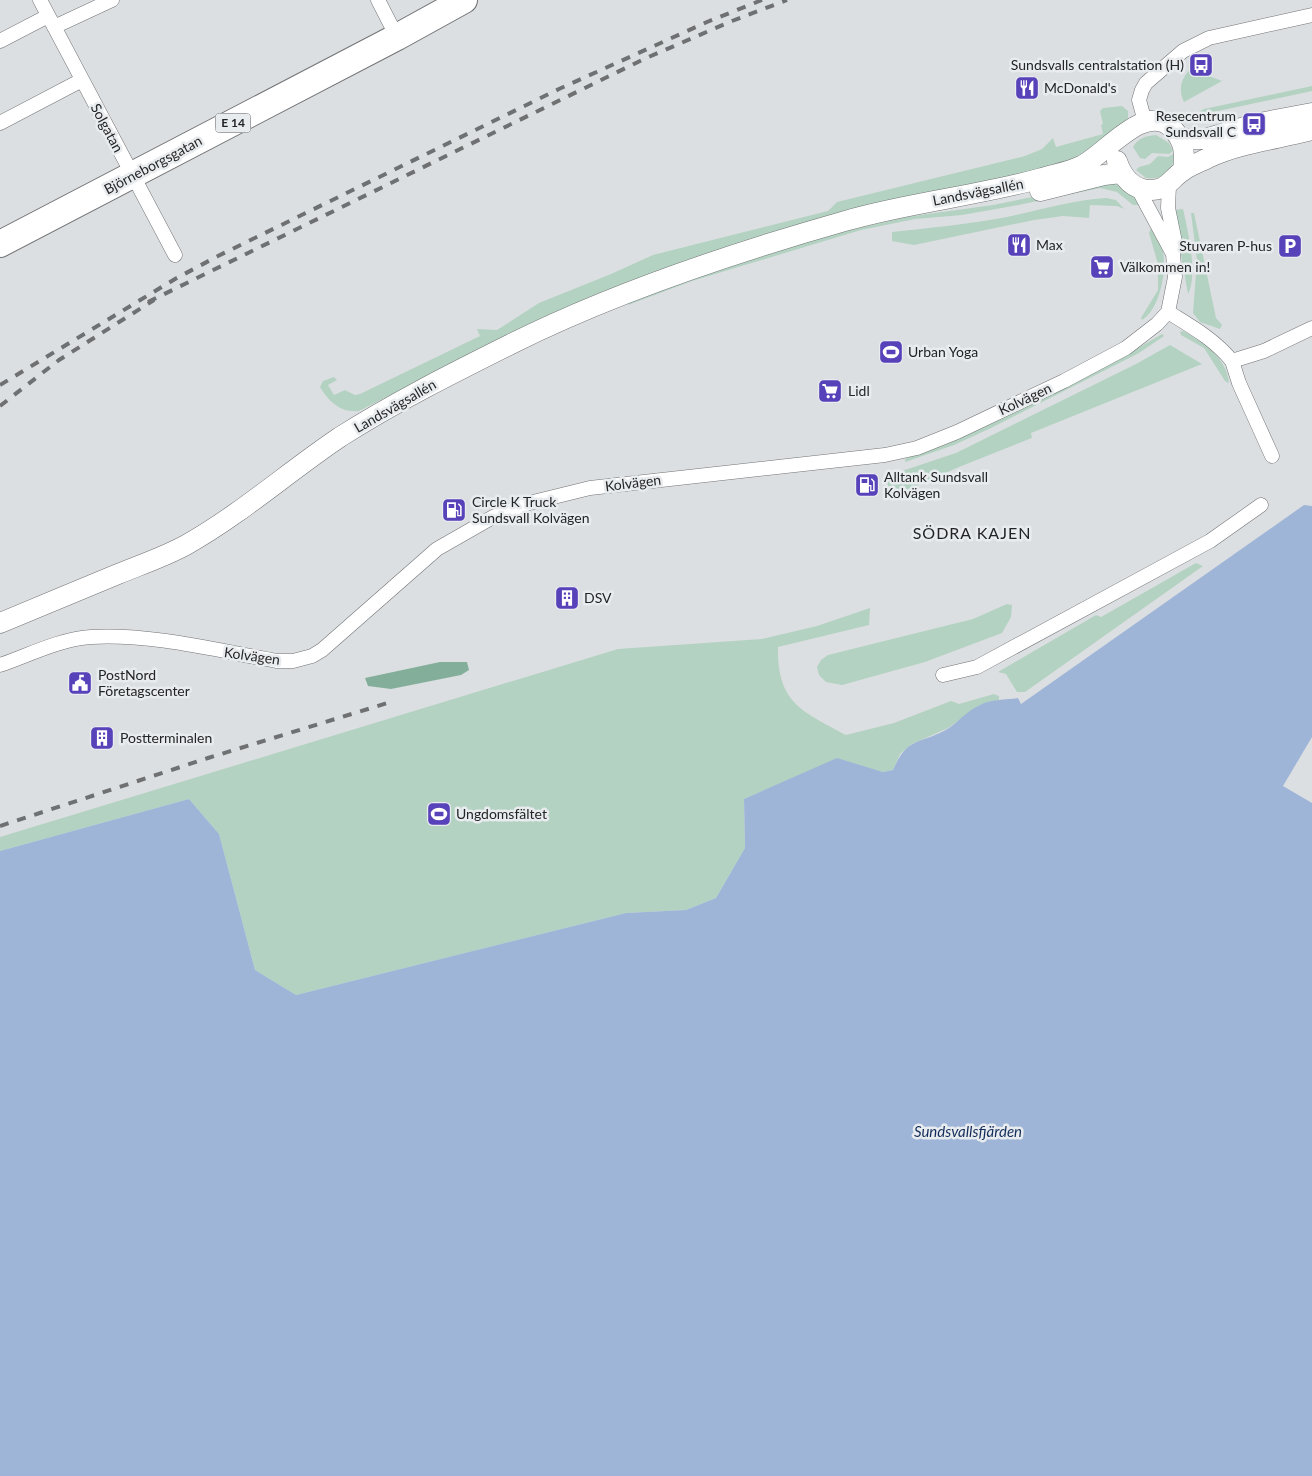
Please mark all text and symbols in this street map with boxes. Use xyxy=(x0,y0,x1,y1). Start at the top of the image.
bus stop icon: Sundsvalls centralstation (H) xyxy=(1188,52,1214,78)
place label: Sundsvalls centralstation (H) xyxy=(1011,56,1184,73)
restaurant icon: McDonald's xyxy=(1014,75,1040,101)
place label: McDonald's xyxy=(1044,79,1117,96)
street label: Solgatan xyxy=(88,100,127,155)
place label: Resecentrum Sundsvall C xyxy=(1156,107,1237,140)
bus stop icon: Resecentrum Sundsvall C xyxy=(1241,111,1267,137)
road number: E 14 xyxy=(216,114,250,132)
street label: Björneborgsgatan xyxy=(101,132,205,198)
street label: Landsvägsallén xyxy=(931,174,1025,209)
restaurant icon: Max xyxy=(1006,232,1032,258)
parking icon: Stuvaren P-hus xyxy=(1277,233,1303,259)
place label: Max xyxy=(1036,236,1063,253)
place label: Stuvaren P-hus xyxy=(1179,237,1272,254)
supermarket icon: Välkommen in! xyxy=(1089,254,1115,280)
place label: Välkommen in! xyxy=(1120,258,1210,275)
sports icon: Urban Yoga xyxy=(878,339,904,365)
place label: Urban Yoga xyxy=(908,343,978,360)
street label: Landsvägsallén xyxy=(351,375,439,436)
supermarket icon: Lidl xyxy=(817,378,843,404)
street label: Kolvägen xyxy=(996,379,1054,418)
place label: Lidl xyxy=(848,382,870,399)
place label: Alltank Sundsvall Kolvägen xyxy=(884,468,988,501)
street label: Kolvägen xyxy=(604,471,662,494)
fuel station icon: Alltank Sundsvall Kolvägen xyxy=(854,472,880,498)
place label: Circle K Truck Sundsvall Kolvägen xyxy=(472,493,589,526)
fuel station icon: Circle K Truck Sundsvall Kolvägen xyxy=(441,497,467,523)
district label: SÖDRA KAJEN xyxy=(913,523,1031,542)
building icon: DSV xyxy=(554,585,580,611)
place label: DSV xyxy=(584,589,612,606)
street label: Kolvägen xyxy=(223,643,281,668)
place label: PostNord Företagscenter xyxy=(98,666,190,699)
public building icon: PostNord Företagscenter xyxy=(67,670,93,696)
building icon: Postterminalen xyxy=(89,725,115,751)
place label: Postterminalen xyxy=(120,729,212,746)
sports icon: Ungdomsfältet xyxy=(426,801,452,827)
place label: Ungdomsfältet xyxy=(456,805,547,822)
water label: Sundsvallsfjärden xyxy=(914,1122,1022,1140)

